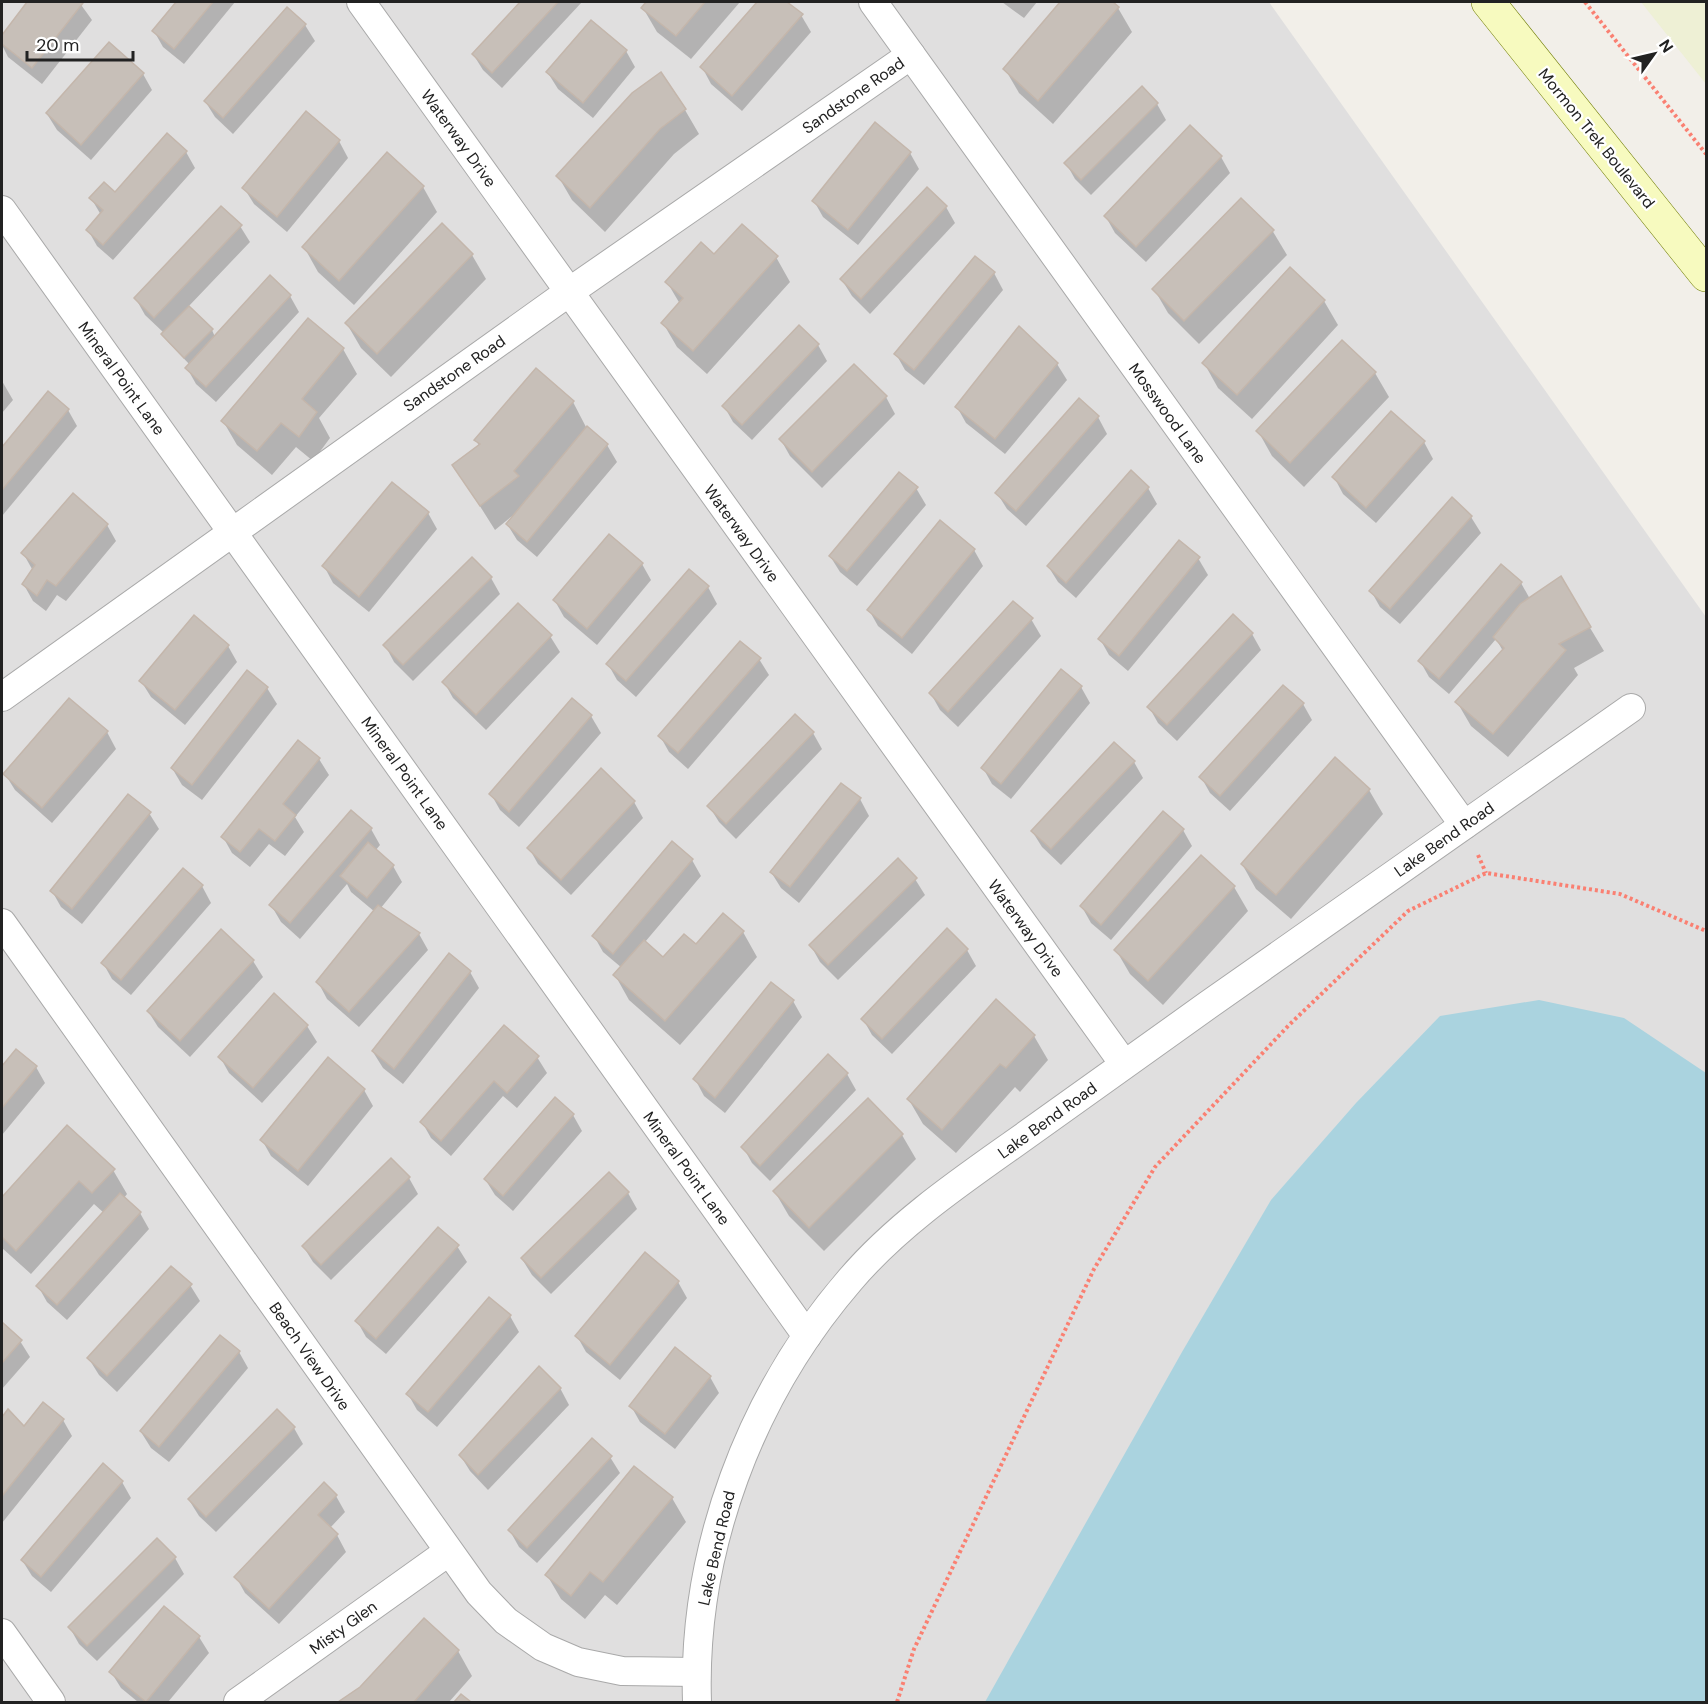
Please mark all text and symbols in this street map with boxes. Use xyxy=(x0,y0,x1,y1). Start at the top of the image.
scale bar xyxy=(27,24,134,62)
north arrow xyxy=(1624,24,1684,84)
text: 20 m xyxy=(36,33,79,57)
text: N xyxy=(1654,35,1678,57)
street label: Sandstone Road xyxy=(798,52,909,138)
street label: Mormon Trek Boulevard xyxy=(1534,64,1660,213)
street label: Waterway Drive xyxy=(416,85,501,191)
street label: Mineral Point Lane xyxy=(73,317,170,439)
street label: Sandstone Road xyxy=(399,330,510,416)
street label: Mosswood Lane xyxy=(1124,359,1211,468)
street label: Waterway Drive xyxy=(699,480,784,586)
street label: Mineral Point Lane xyxy=(356,712,453,834)
street label: Lake Bend Road xyxy=(1390,797,1498,882)
street label: Waterway Drive xyxy=(983,875,1068,981)
street label: Lake Bend Road xyxy=(994,1077,1101,1163)
street label: Mineral Point Lane xyxy=(638,1107,735,1229)
street label: Beach View Drive xyxy=(264,1298,355,1415)
street label: Lake Bend Road xyxy=(693,1489,740,1608)
street label: Misty Glen xyxy=(305,1596,381,1659)

